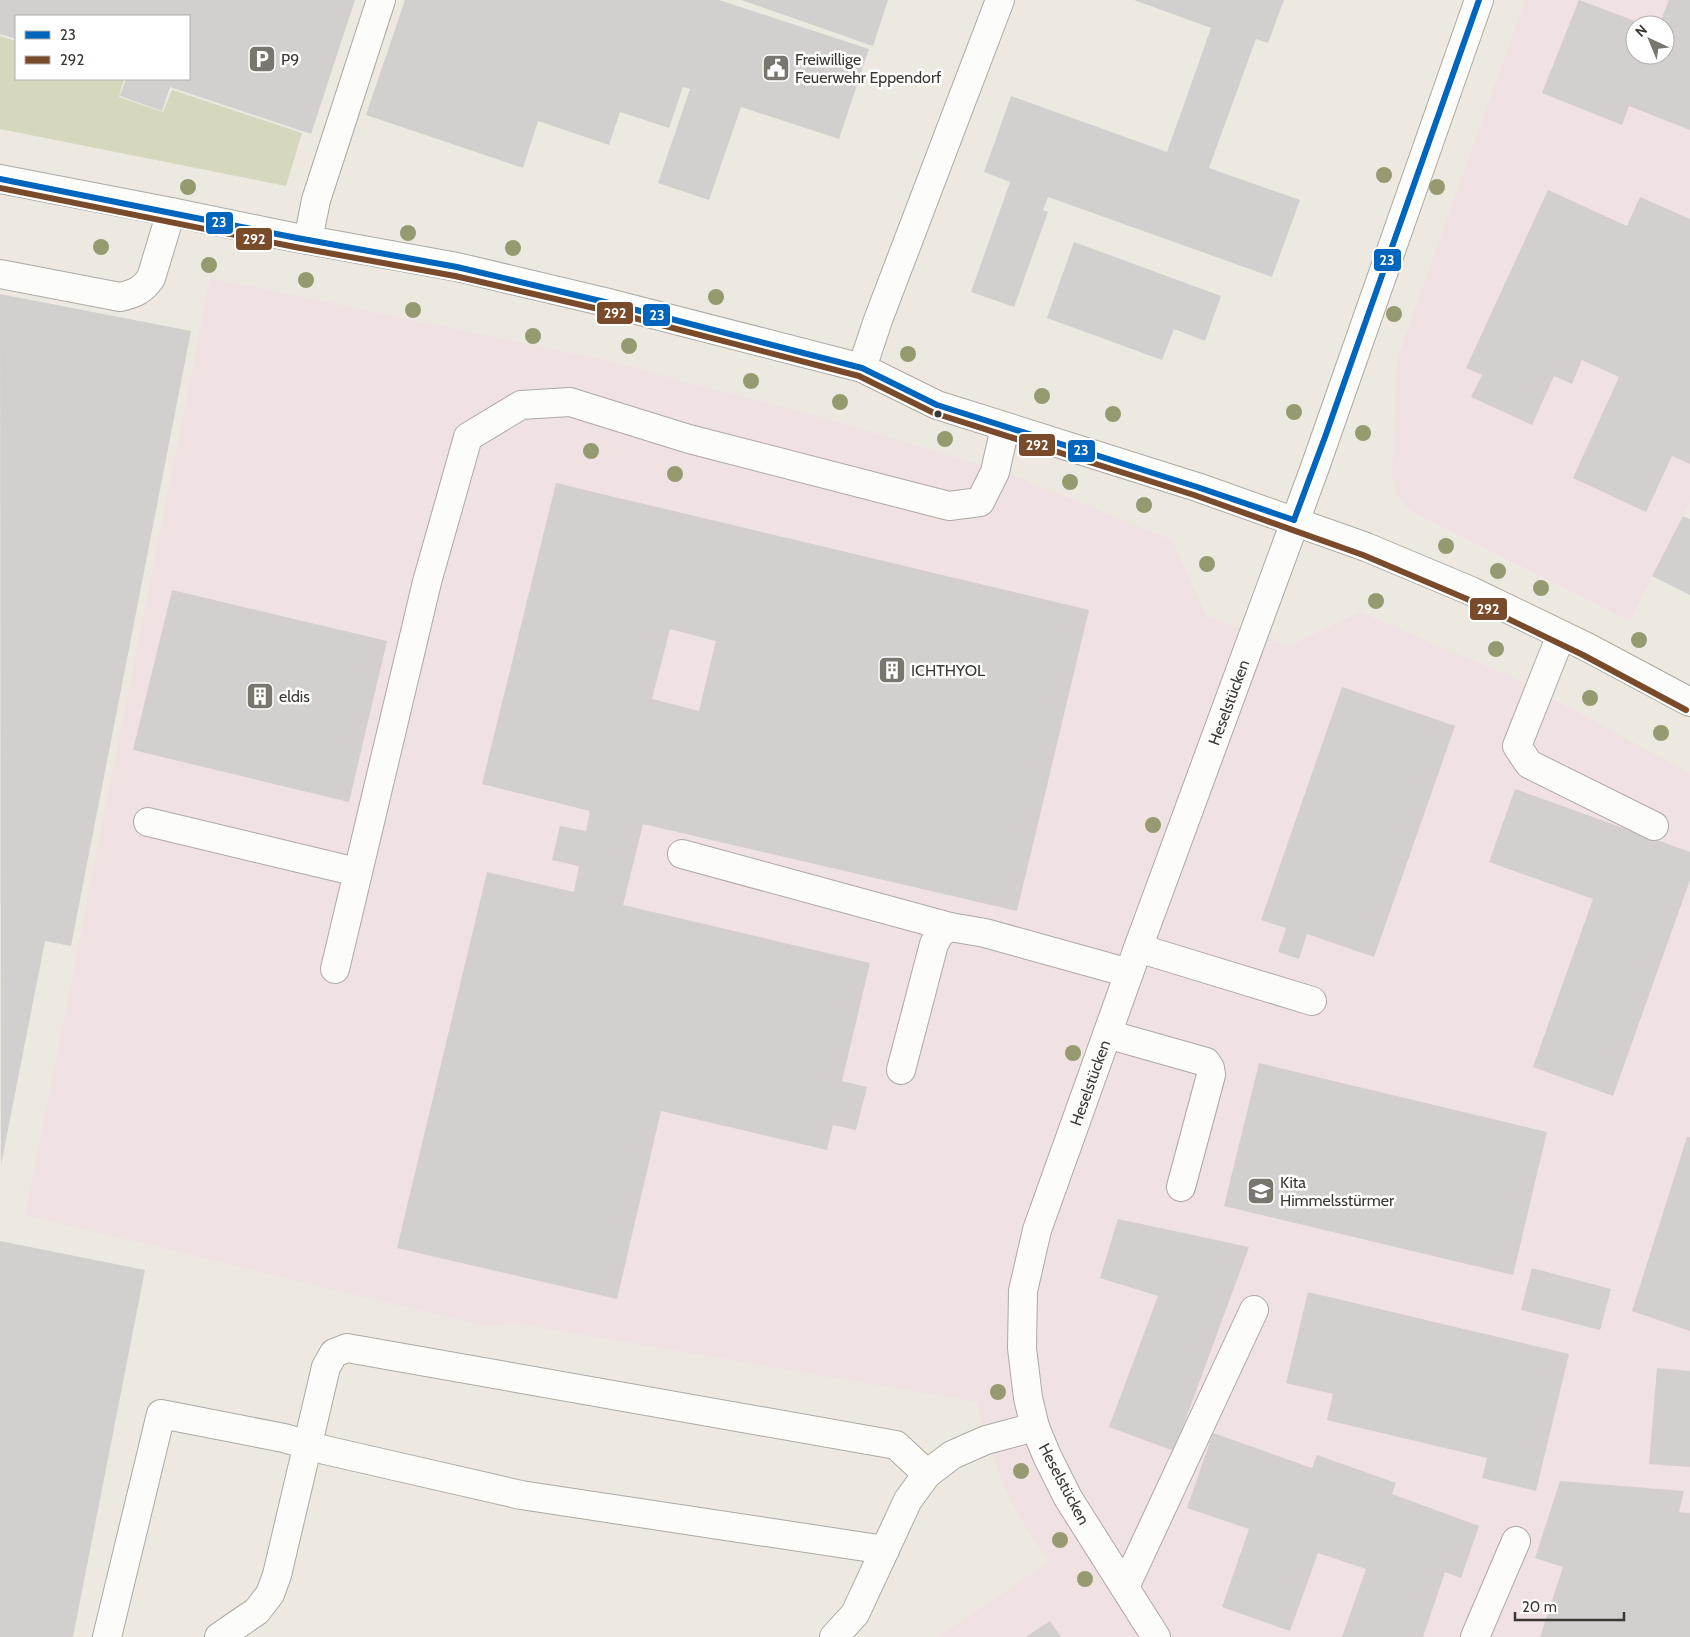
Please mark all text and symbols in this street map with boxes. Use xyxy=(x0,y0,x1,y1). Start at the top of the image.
legend xyxy=(15,15,190,80)
north arrow xyxy=(1625,15,1675,65)
text: N xyxy=(1631,21,1651,41)
text: 23 xyxy=(60,26,76,44)
parking icon: P9 xyxy=(247,44,277,74)
place label: P9 xyxy=(281,50,299,69)
place label: Freiwillige Feuerwehr Eppendorf xyxy=(795,50,942,87)
text: 292 xyxy=(60,51,84,69)
public building icon: Freiwillige Feuerwehr Eppendorf xyxy=(761,53,791,83)
line badge: 23 xyxy=(205,211,234,235)
text: 23 xyxy=(212,213,226,231)
line badge: 292 xyxy=(235,227,273,251)
text: 292 xyxy=(243,230,265,248)
line badge: 23 xyxy=(1373,248,1402,272)
text: 23 xyxy=(1380,251,1394,269)
line badge: 292 xyxy=(596,301,634,325)
line badge: 23 xyxy=(642,303,671,327)
text: 292 xyxy=(604,304,626,322)
text: 23 xyxy=(650,306,664,324)
unlabelled marker xyxy=(933,409,943,419)
line badge: 292 xyxy=(1018,433,1056,457)
text: 292 xyxy=(1026,436,1048,454)
line badge: 23 xyxy=(1067,439,1096,463)
text: 23 xyxy=(1074,441,1088,459)
line badge: 292 xyxy=(1469,597,1508,621)
text: 292 xyxy=(1477,600,1499,618)
building icon: ICHTHYOL xyxy=(877,655,907,685)
street label: Heselstücken xyxy=(1204,657,1253,748)
place label: ICHTHYOL xyxy=(911,661,985,680)
building icon: eldis xyxy=(245,681,275,711)
place label: eldis xyxy=(279,687,310,706)
street label: Heselstücken xyxy=(1066,1037,1114,1128)
place label: Kita Himmelsstürmer xyxy=(1280,1173,1395,1210)
school or university icon: Kita Himmelsstürmer xyxy=(1246,1176,1276,1206)
street label: Heselstücken xyxy=(1035,1440,1093,1528)
scale bar xyxy=(1515,1590,1624,1622)
text: 20 m xyxy=(1522,1598,1557,1616)

